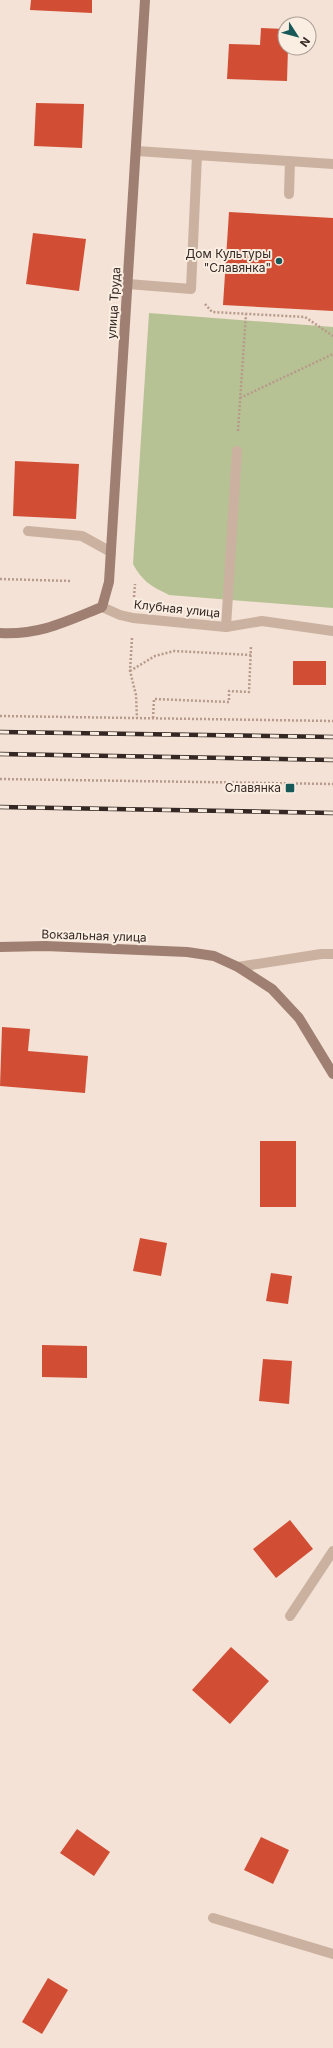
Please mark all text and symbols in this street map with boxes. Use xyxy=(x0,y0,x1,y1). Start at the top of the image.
north arrow xyxy=(277,16,317,56)
text: N xyxy=(297,34,313,49)
place label: Дом Культуры "Славянка" xyxy=(185,246,271,275)
marker: Дом Культуры "Славянка" xyxy=(274,256,284,266)
street label: улица Труда xyxy=(104,266,123,339)
street label: Клубная улица xyxy=(133,597,221,620)
place label: Славянка xyxy=(225,780,281,795)
marker: Славянка xyxy=(284,782,296,794)
street label: Вокзальная улица xyxy=(41,926,147,945)

